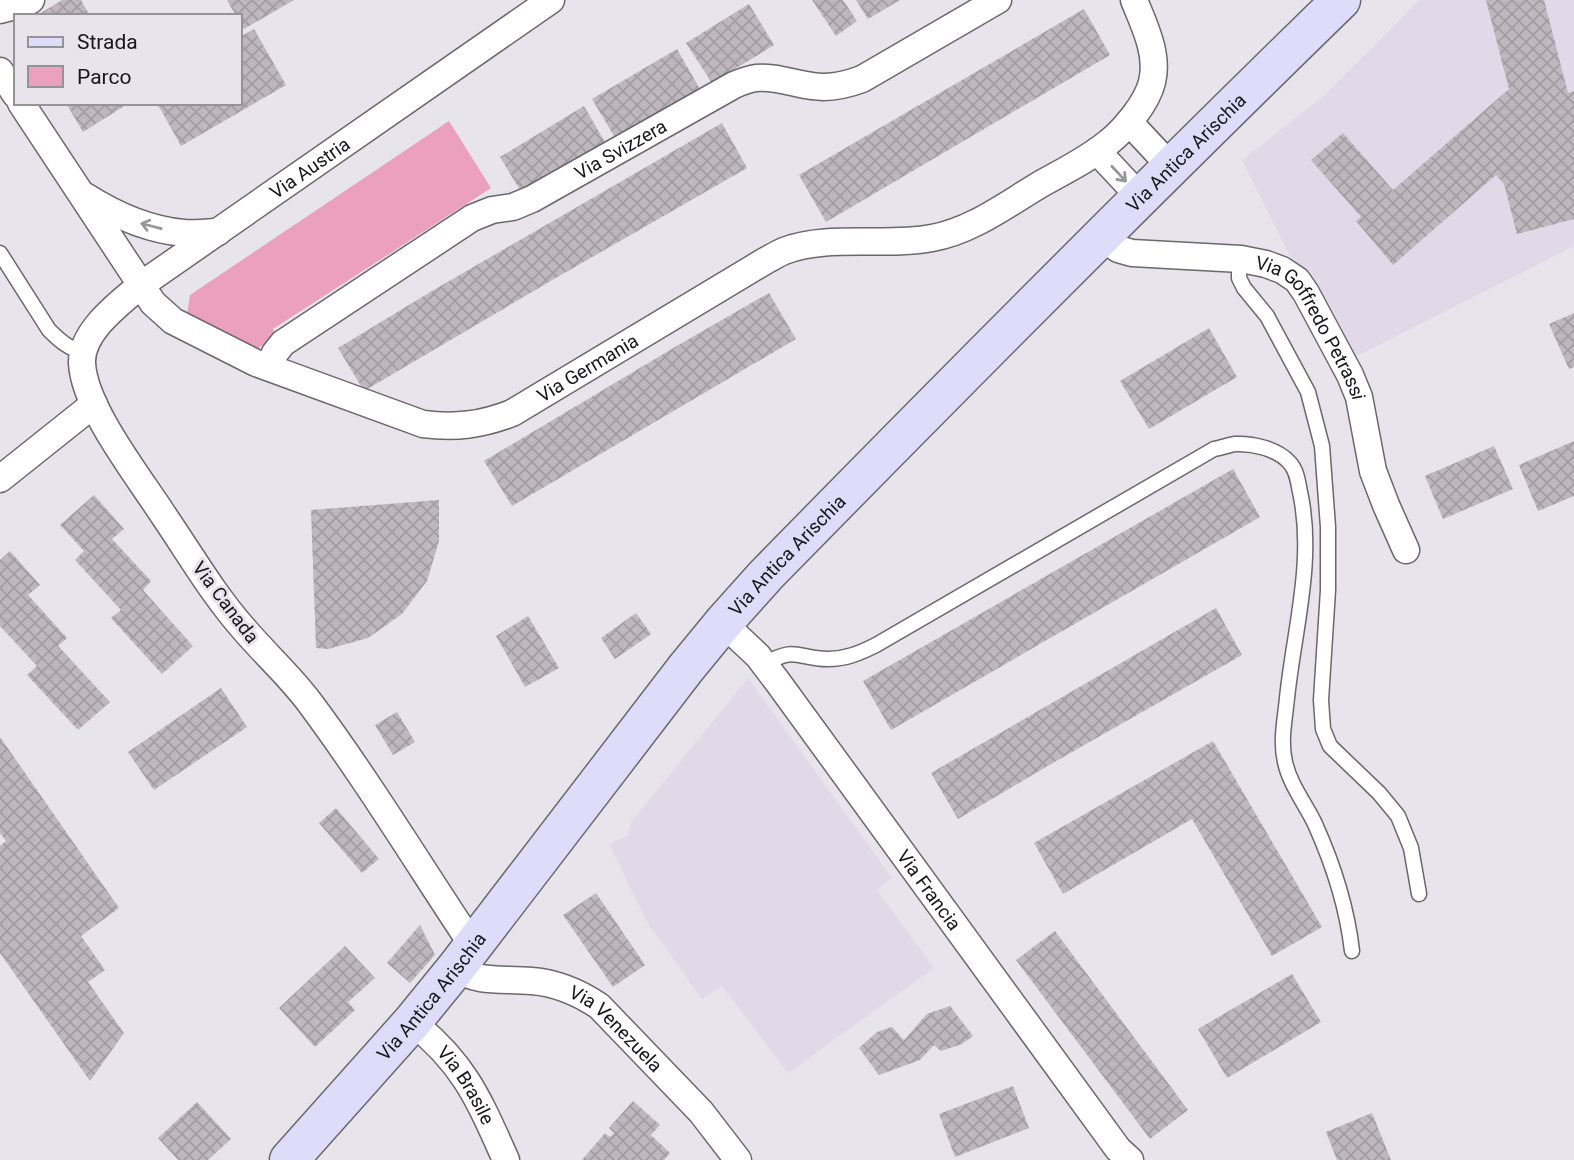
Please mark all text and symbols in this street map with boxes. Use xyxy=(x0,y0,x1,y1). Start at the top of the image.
legend xyxy=(14,14,242,105)
text: Strada xyxy=(77,30,138,54)
text: Parco xyxy=(77,65,131,89)
street label: Via Antica Arischia xyxy=(1122,89,1251,217)
street label: Via Svizzera xyxy=(571,114,671,185)
street label: Via Austria xyxy=(266,132,354,204)
one-way arrow xyxy=(1110,165,1127,182)
one-way arrow xyxy=(140,219,163,232)
street label: Via Goffredo Petrassi xyxy=(1254,251,1370,402)
street label: Via Germania xyxy=(533,329,642,407)
street label: Via Antica Arischia xyxy=(724,490,850,621)
street label: Via Canada xyxy=(187,557,264,648)
street label: Via Francia xyxy=(892,845,966,935)
street label: Via Antica Arischia xyxy=(372,928,491,1065)
street label: Via Venezuela xyxy=(566,980,667,1077)
street label: Via Brasile xyxy=(432,1041,499,1128)

